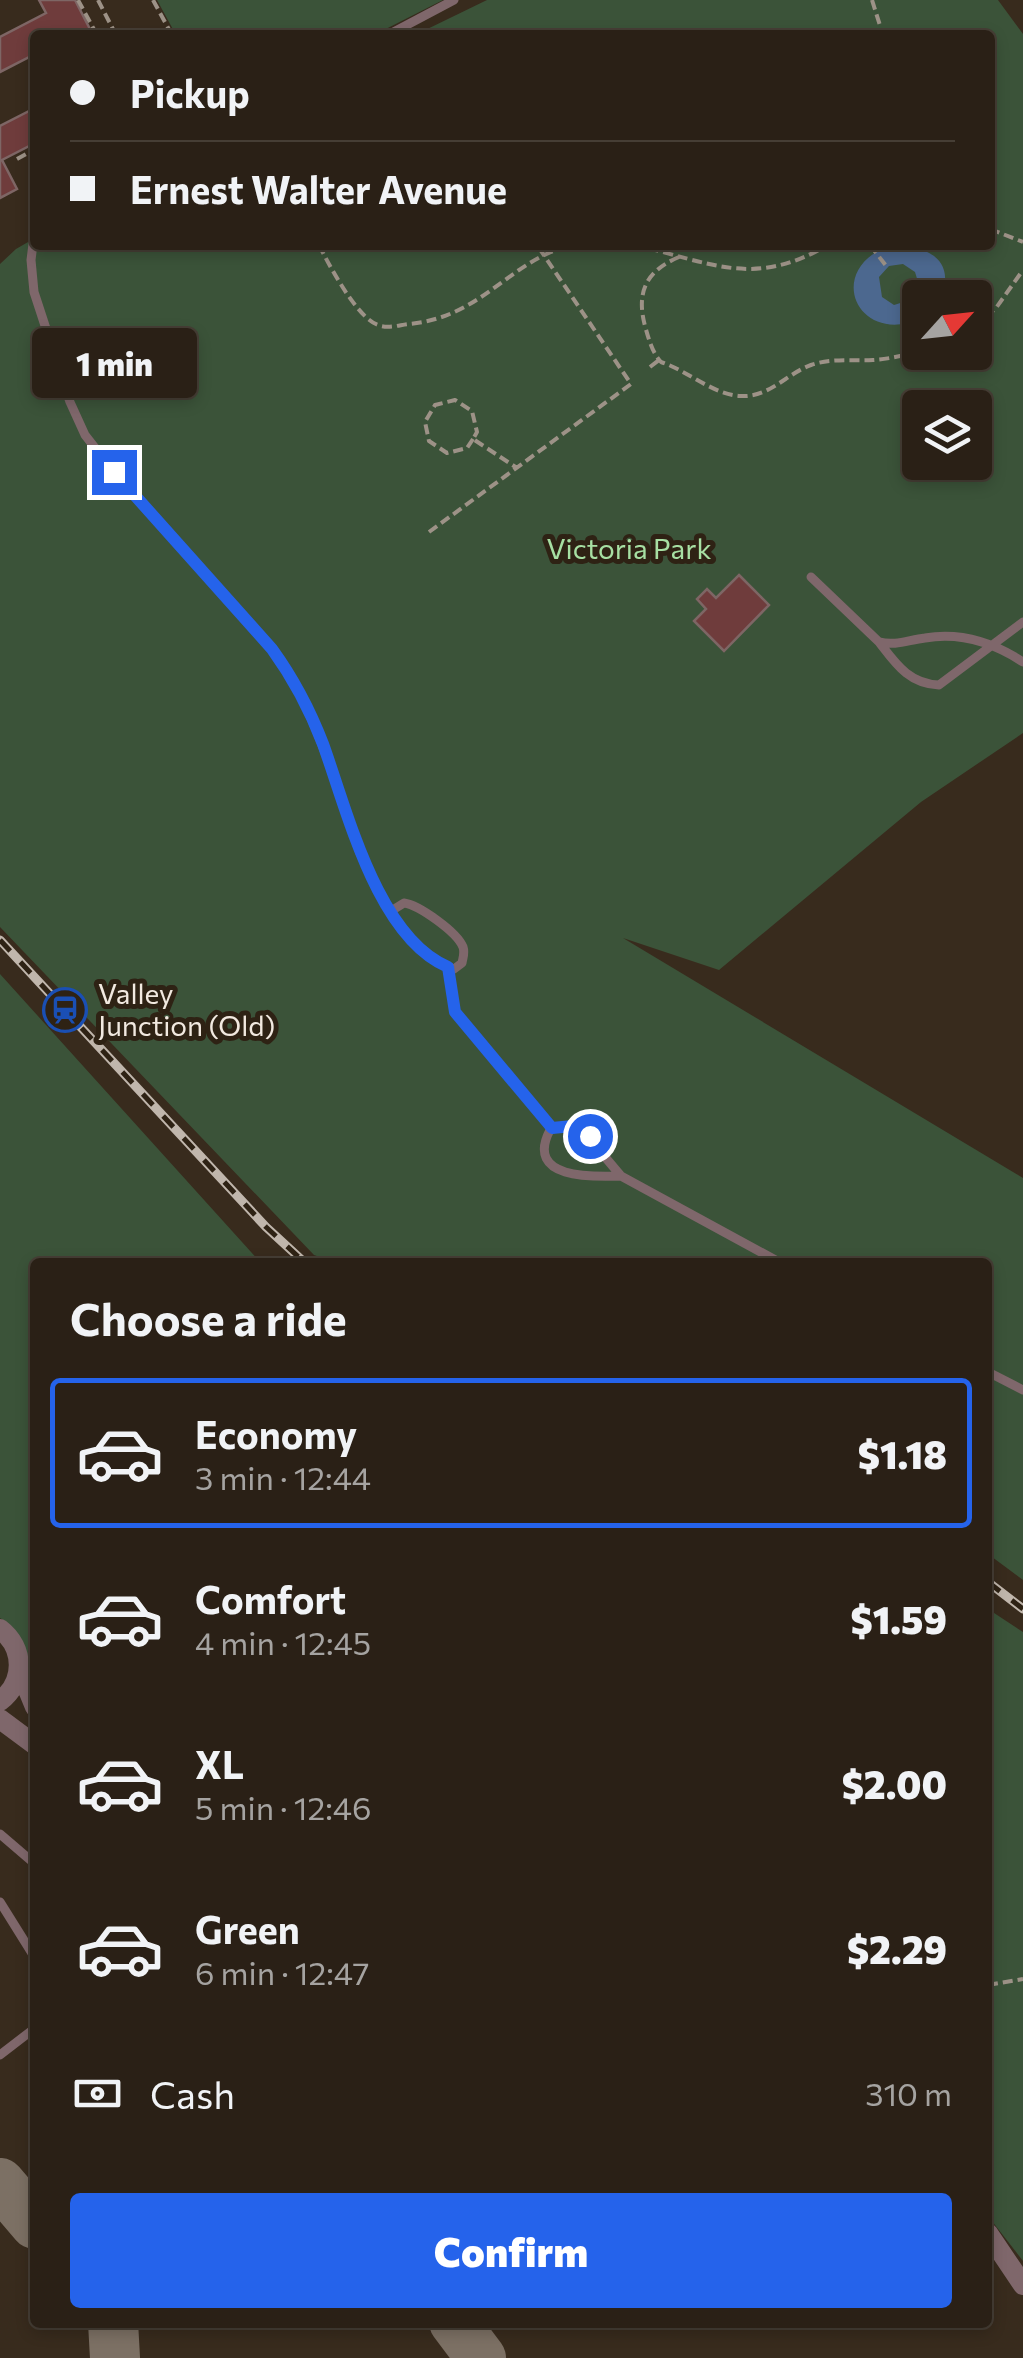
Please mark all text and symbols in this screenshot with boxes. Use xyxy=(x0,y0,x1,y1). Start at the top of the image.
text: Pickup xyxy=(130,69,250,116)
text: Ernest Walter Avenue xyxy=(130,165,507,212)
north arrow xyxy=(902,280,992,370)
map controls xyxy=(902,280,992,480)
callout: 1 min xyxy=(32,327,196,397)
text: 1 min xyxy=(76,343,153,383)
button: layers xyxy=(902,390,992,480)
route end xyxy=(92,450,137,495)
park label: Victoria Park xyxy=(546,531,712,565)
place label: Valley Junction (Old) xyxy=(98,976,275,1042)
station icon: Valley Junction (Old) xyxy=(42,987,88,1033)
route start xyxy=(568,1114,613,1159)
text: Choose a ride xyxy=(70,1290,347,1345)
icon: car xyxy=(75,1408,165,1498)
text: Economy xyxy=(195,1410,357,1457)
text: $1.18 xyxy=(858,1430,947,1477)
text: 3 min · 12:44 xyxy=(195,1457,371,1497)
icon: car xyxy=(75,1573,165,1663)
text: Comfort xyxy=(195,1575,346,1622)
text: $1.59 xyxy=(851,1595,947,1642)
text: 4 min · 12:45 xyxy=(195,1622,371,1662)
icon: car xyxy=(75,1738,165,1828)
text: XL xyxy=(195,1740,244,1787)
text: $2.00 xyxy=(842,1760,947,1807)
text: 5 min · 12:46 xyxy=(195,1787,371,1827)
icon: car xyxy=(75,1903,165,1993)
text: Green xyxy=(195,1905,300,1952)
text: $2.29 xyxy=(847,1925,947,1972)
text: 6 min · 12:47 xyxy=(195,1952,369,1992)
icon: cash xyxy=(70,2066,125,2121)
text: Cash xyxy=(150,2070,235,2117)
text: 310 m xyxy=(865,2073,952,2113)
button: Confirm xyxy=(70,2193,952,2308)

